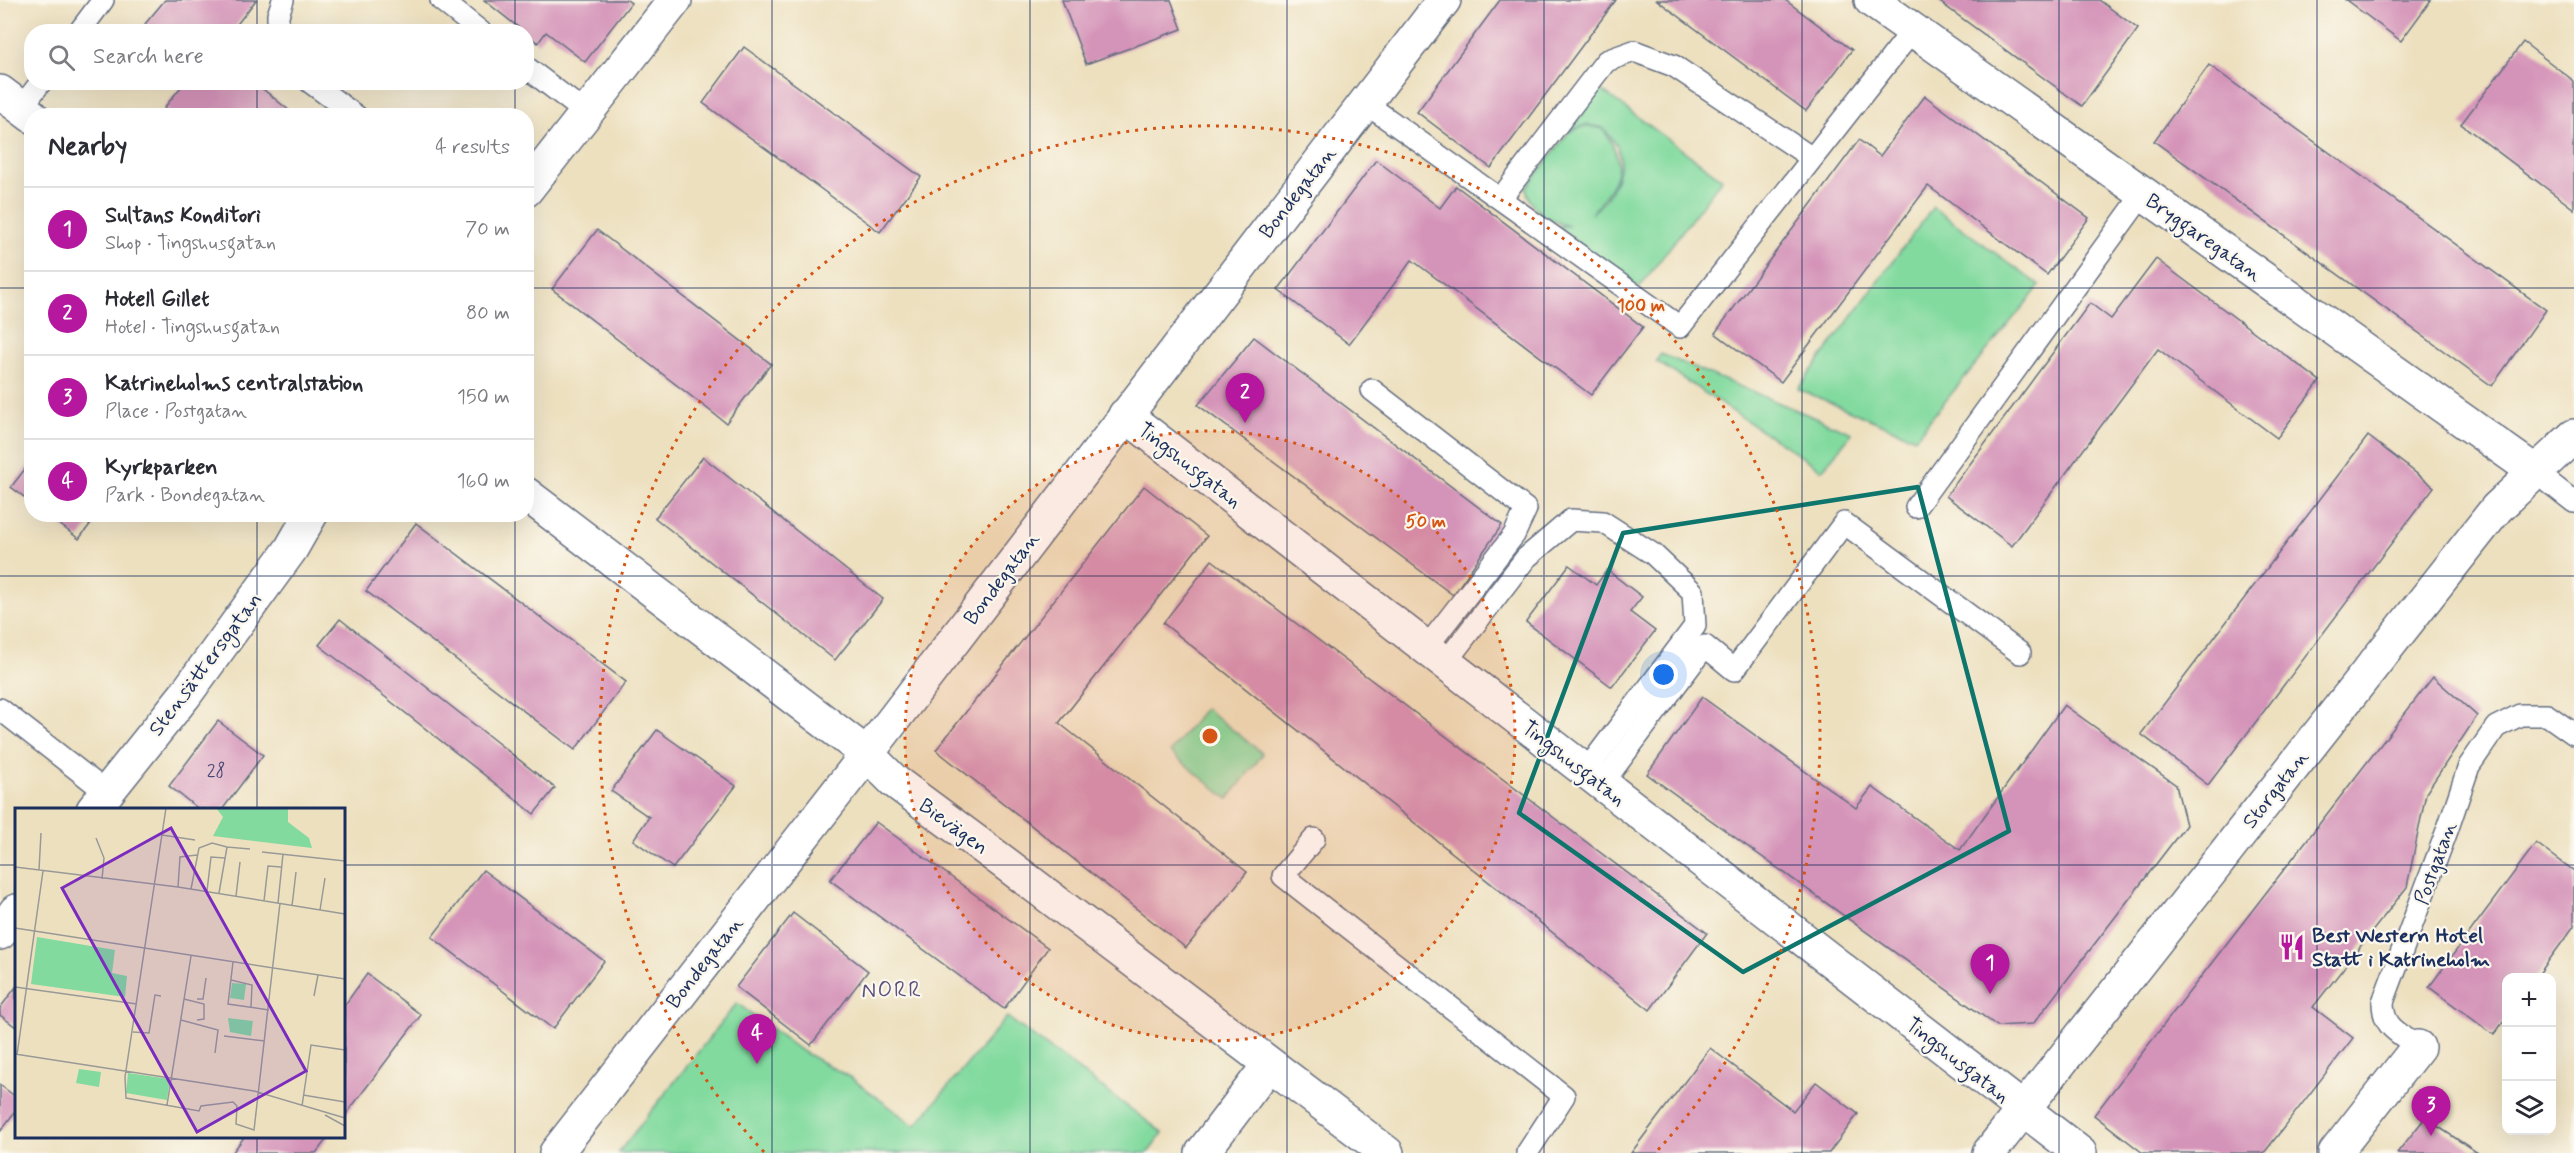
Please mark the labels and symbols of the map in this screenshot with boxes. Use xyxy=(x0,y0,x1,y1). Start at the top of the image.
street label: Bondegatan xyxy=(1253,140,1343,245)
street label: Bryggaregatan xyxy=(2138,187,2268,290)
text: 100 m xyxy=(1617,294,1665,318)
pin: 2 xyxy=(1226,374,1264,423)
street label: Tingshusgatan xyxy=(1130,416,1247,517)
text: 50 m xyxy=(1406,510,1446,534)
street label: Bondegatan xyxy=(957,526,1046,631)
street label: Stensättersgatan xyxy=(143,587,270,743)
your location xyxy=(1649,660,1678,689)
street label: Tingshusgatan xyxy=(1514,714,1631,815)
centre of rings xyxy=(1200,726,1220,746)
street label: Storgatan xyxy=(2236,744,2316,835)
house number: 28 xyxy=(207,759,225,783)
street label: Bievägen xyxy=(913,792,994,862)
inset map xyxy=(15,808,345,1138)
street label: Postgatan xyxy=(2408,817,2464,909)
street label: Bondegatan xyxy=(660,910,750,1015)
place label: Best Western Hotel Statt i Katrineholm xyxy=(2312,922,2490,974)
restaurant icon: Best Western Hotel Statt i Katrineholm xyxy=(2277,932,2307,962)
pin: 1 xyxy=(1970,944,2010,994)
district label: NORR xyxy=(861,977,923,1005)
street label: Tingshusgatan xyxy=(1898,1011,2015,1112)
pin: 4 xyxy=(738,1014,777,1064)
pin: 3 xyxy=(2412,1086,2450,1136)

